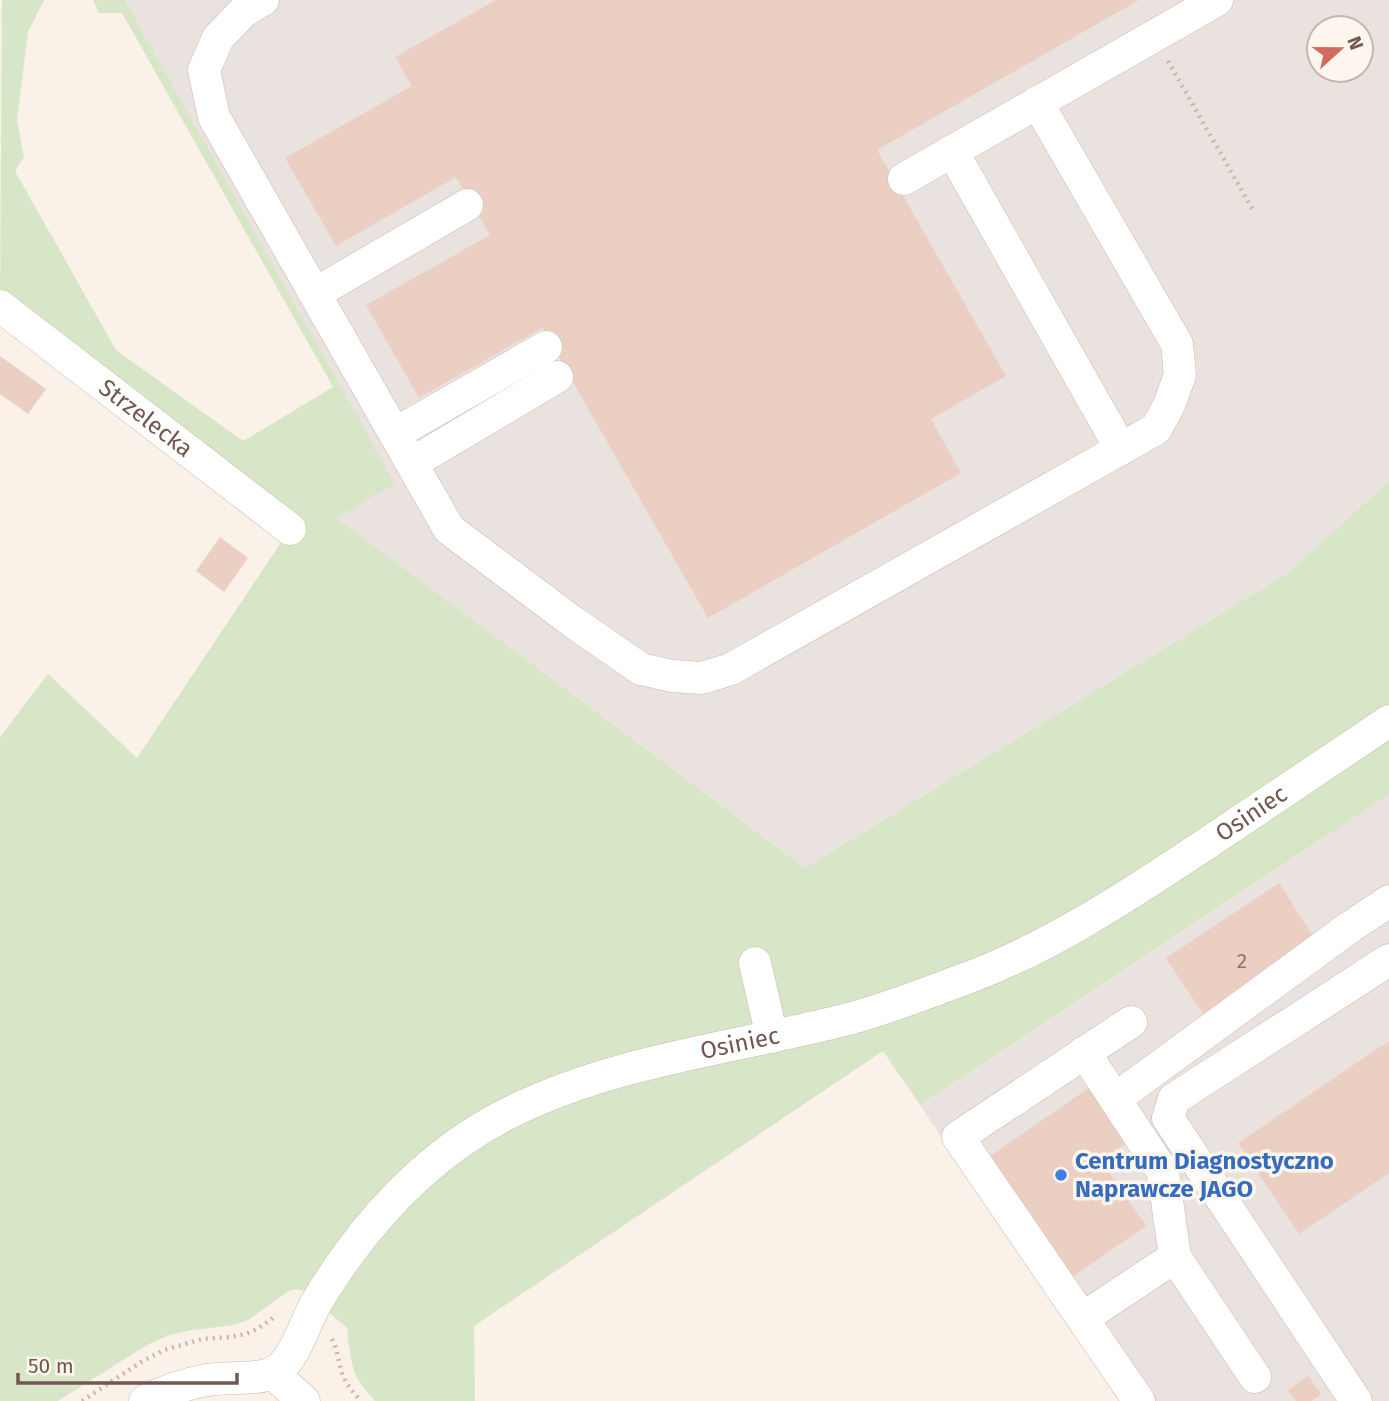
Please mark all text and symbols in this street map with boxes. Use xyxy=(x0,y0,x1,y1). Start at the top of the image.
north arrow xyxy=(1305,14,1375,84)
text: N xyxy=(1342,33,1368,53)
street label: Strzelecka xyxy=(93,373,198,463)
street label: Osiniec xyxy=(1210,780,1292,848)
house number: 2 xyxy=(1237,948,1247,974)
street label: Osiniec xyxy=(698,1021,782,1065)
place label: Centrum Diagnostyczno Naprawcze JAGO xyxy=(1075,1147,1334,1203)
marker: Centrum Diagnostyczno Naprawcze JAGO xyxy=(1053,1167,1069,1183)
scale bar xyxy=(18,1342,236,1386)
text: 50 m xyxy=(28,1353,74,1379)

